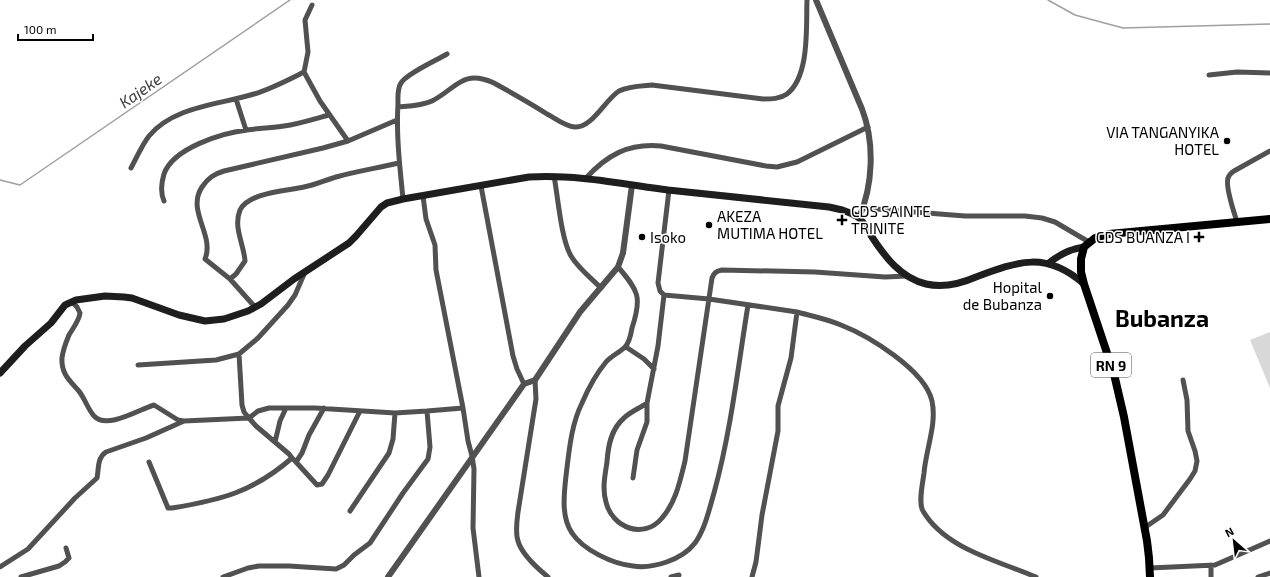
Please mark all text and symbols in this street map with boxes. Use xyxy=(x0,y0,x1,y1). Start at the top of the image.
scale bar xyxy=(18,16,93,42)
text: 100 m xyxy=(24,22,56,36)
water label: Kajeke xyxy=(115,68,166,112)
place label: VIA TANGANYIKA HOTEL xyxy=(1106,123,1220,158)
marker: VIA TANGANYIKA HOTEL xyxy=(1222,136,1232,146)
place label: CDS SAINTE TRINITE xyxy=(851,202,931,237)
place label: AKEZA MUTIMA HOTEL xyxy=(717,207,823,242)
marker: CDS SAINTE TRINITE xyxy=(836,214,848,226)
marker: AKEZA MUTIMA HOTEL xyxy=(704,220,714,230)
place label: Isoko xyxy=(650,228,686,246)
place label: CDS BUANZA I xyxy=(1096,228,1190,246)
marker: CDS BUANZA I xyxy=(1193,231,1205,243)
marker: Isoko xyxy=(637,232,647,242)
place label: Hopital de Bubanza xyxy=(963,278,1043,313)
marker: Hopital de Bubanza xyxy=(1045,291,1055,301)
district label: Bubanza xyxy=(1115,304,1209,332)
road number: RN 9 xyxy=(1091,353,1131,377)
north arrow xyxy=(1214,521,1254,561)
text: N xyxy=(1223,524,1236,539)

